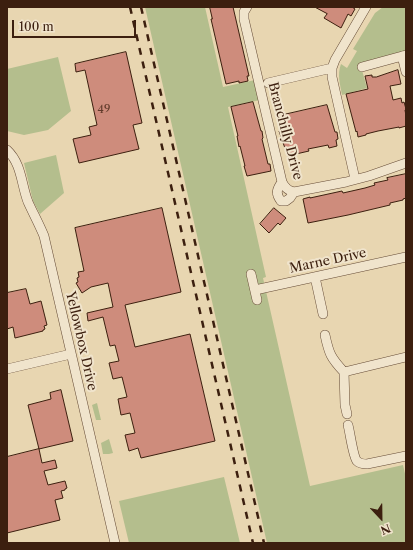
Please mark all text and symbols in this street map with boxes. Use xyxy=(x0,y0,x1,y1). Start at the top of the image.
scale bar xyxy=(14,12,138,38)
text: 100 m xyxy=(19,19,54,34)
street label: Branchilly Drive xyxy=(264,80,306,182)
house number: 49 xyxy=(98,103,110,117)
street label: Marne Drive xyxy=(288,245,368,277)
street label: Yellowbox Drive xyxy=(62,290,100,392)
north arrow xyxy=(361,498,401,538)
text: N xyxy=(378,521,393,537)

